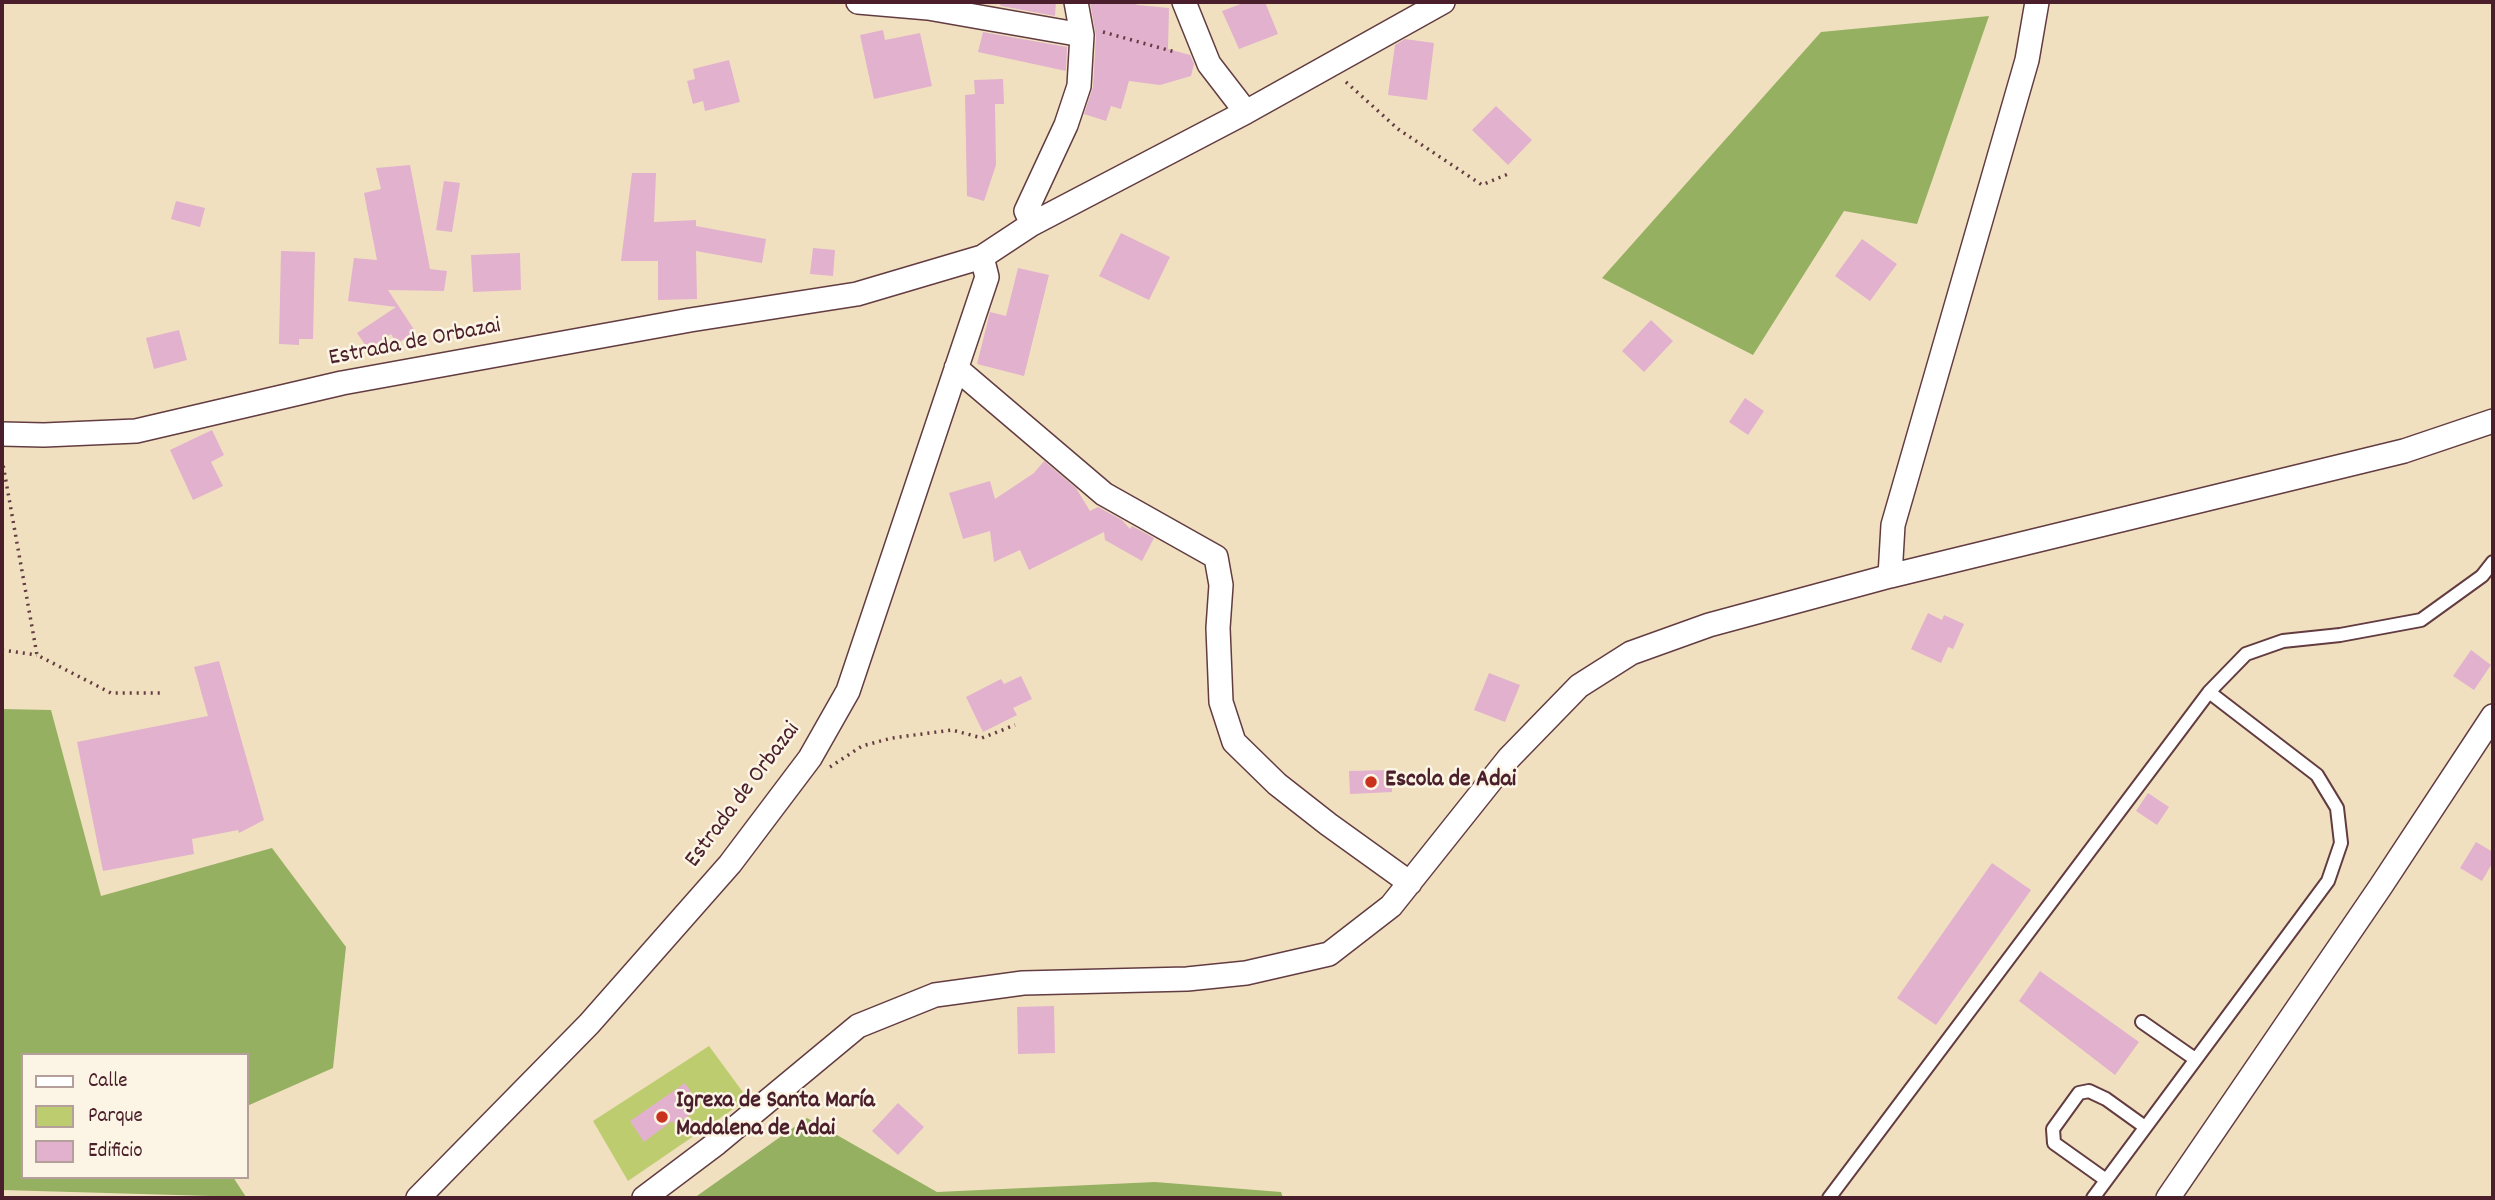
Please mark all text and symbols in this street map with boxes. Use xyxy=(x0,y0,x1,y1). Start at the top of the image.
street label: Estrada de Orbazai xyxy=(327,313,503,375)
street label: Estrada de Orbazai xyxy=(680,718,808,874)
place label: Escola de Adai xyxy=(1385,768,1516,796)
marker: Escola de Adai xyxy=(1363,774,1379,790)
legend xyxy=(21,1053,248,1179)
text: Calle xyxy=(88,1067,127,1097)
place label: Igrexa de Santa María Madalena de Adai xyxy=(676,1089,875,1145)
text: Parque xyxy=(88,1102,143,1132)
marker: Igrexa de Santa María Madalena de Adai xyxy=(654,1109,670,1125)
text: Edificio xyxy=(88,1137,143,1167)

